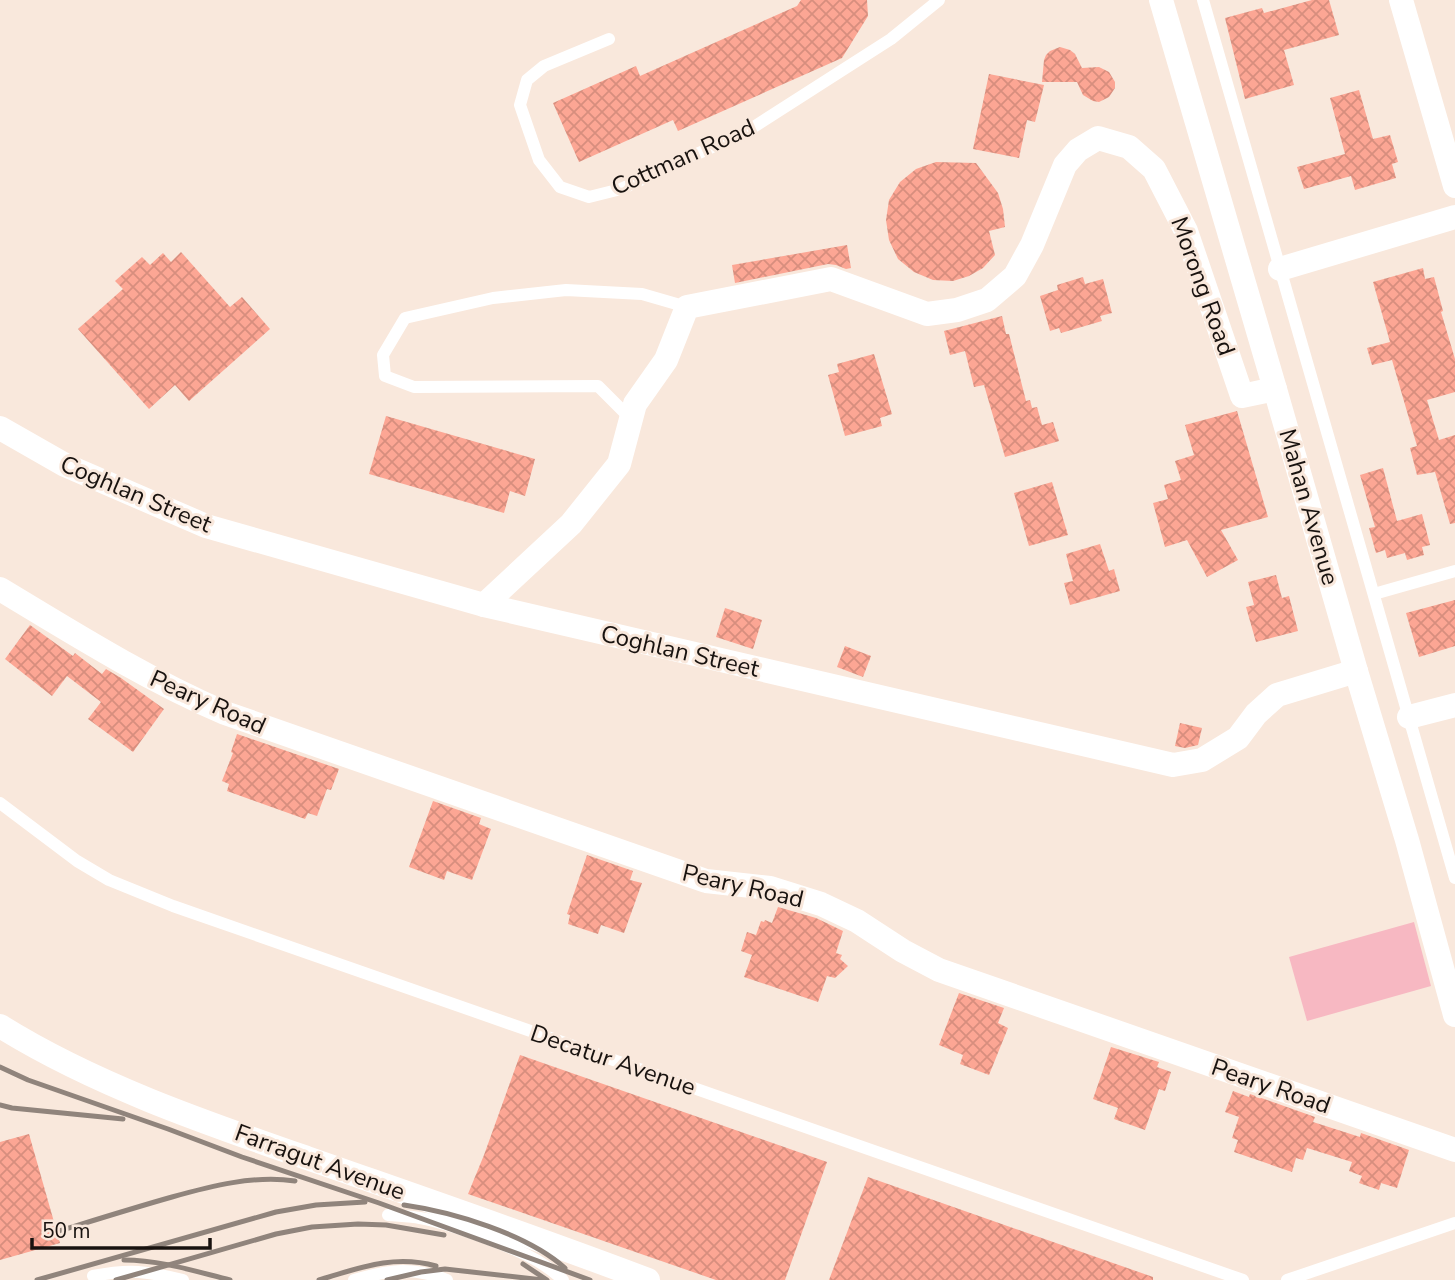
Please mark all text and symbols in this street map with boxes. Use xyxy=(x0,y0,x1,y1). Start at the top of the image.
street label: Cottman Road xyxy=(606,111,760,203)
street label: Morong Road xyxy=(1163,212,1243,360)
street label: Mahan Avenue xyxy=(1271,425,1347,589)
street label: Coghlan Street xyxy=(55,448,217,541)
street label: Coghlan Street xyxy=(598,617,763,685)
street label: Peary Road xyxy=(145,662,271,742)
street label: Peary Road xyxy=(679,856,807,916)
street label: Decatur Avenue xyxy=(526,1017,700,1103)
street label: Peary Road xyxy=(1207,1051,1335,1121)
street label: Farragut Avenue xyxy=(230,1116,410,1208)
scale bar xyxy=(32,1206,210,1250)
text: 50 m xyxy=(42,1217,91,1245)

